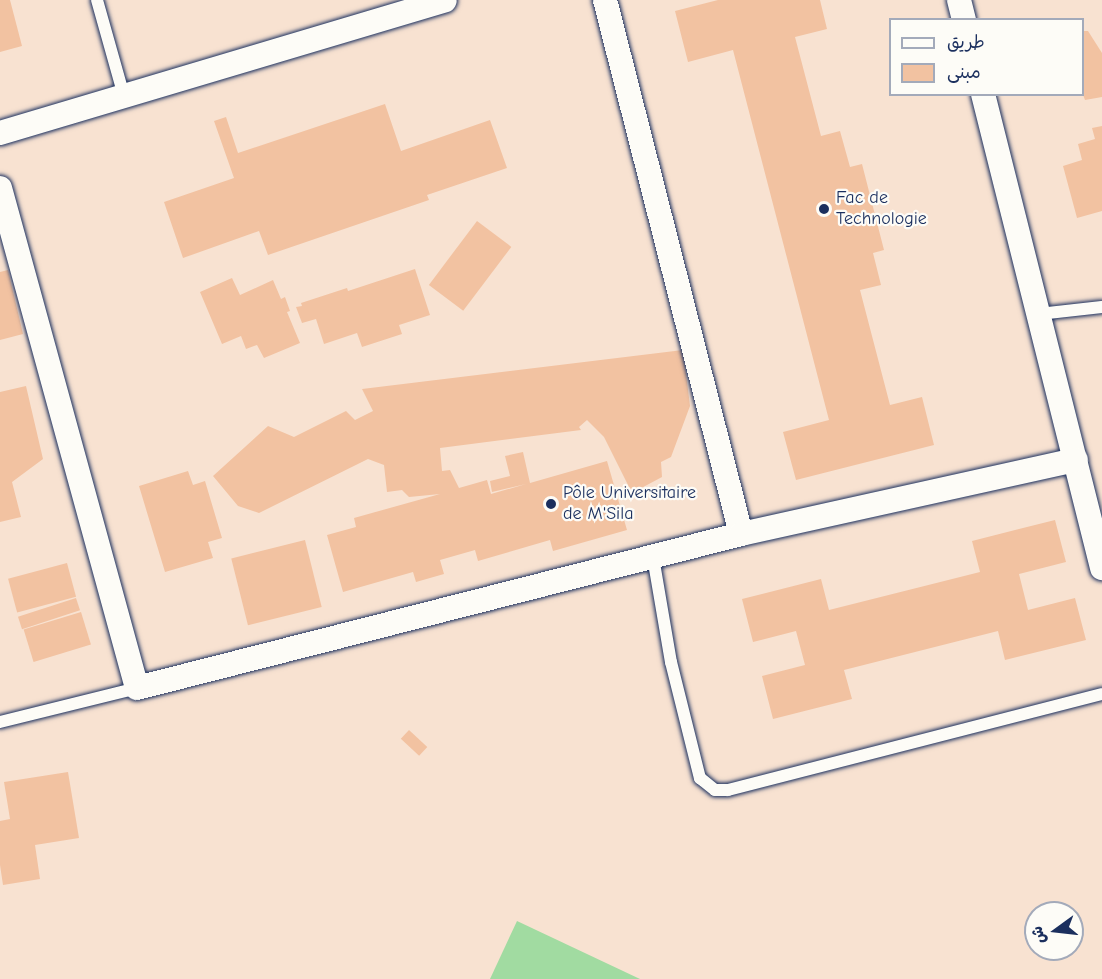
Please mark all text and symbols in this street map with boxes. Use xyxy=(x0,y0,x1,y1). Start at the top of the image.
legend xyxy=(889,18,1084,96)
text: طريق xyxy=(947,32,985,53)
text: مبنى xyxy=(947,62,981,83)
place label: Fac de Technologie xyxy=(836,188,927,230)
marker: Fac de Technologie xyxy=(817,202,831,216)
place label: Pôle Universitaire de M'Sila xyxy=(563,483,696,526)
marker: Pôle Universitaire de M'Sila xyxy=(544,497,558,511)
north arrow xyxy=(1024,901,1084,961)
text: ش xyxy=(1028,924,1050,946)

